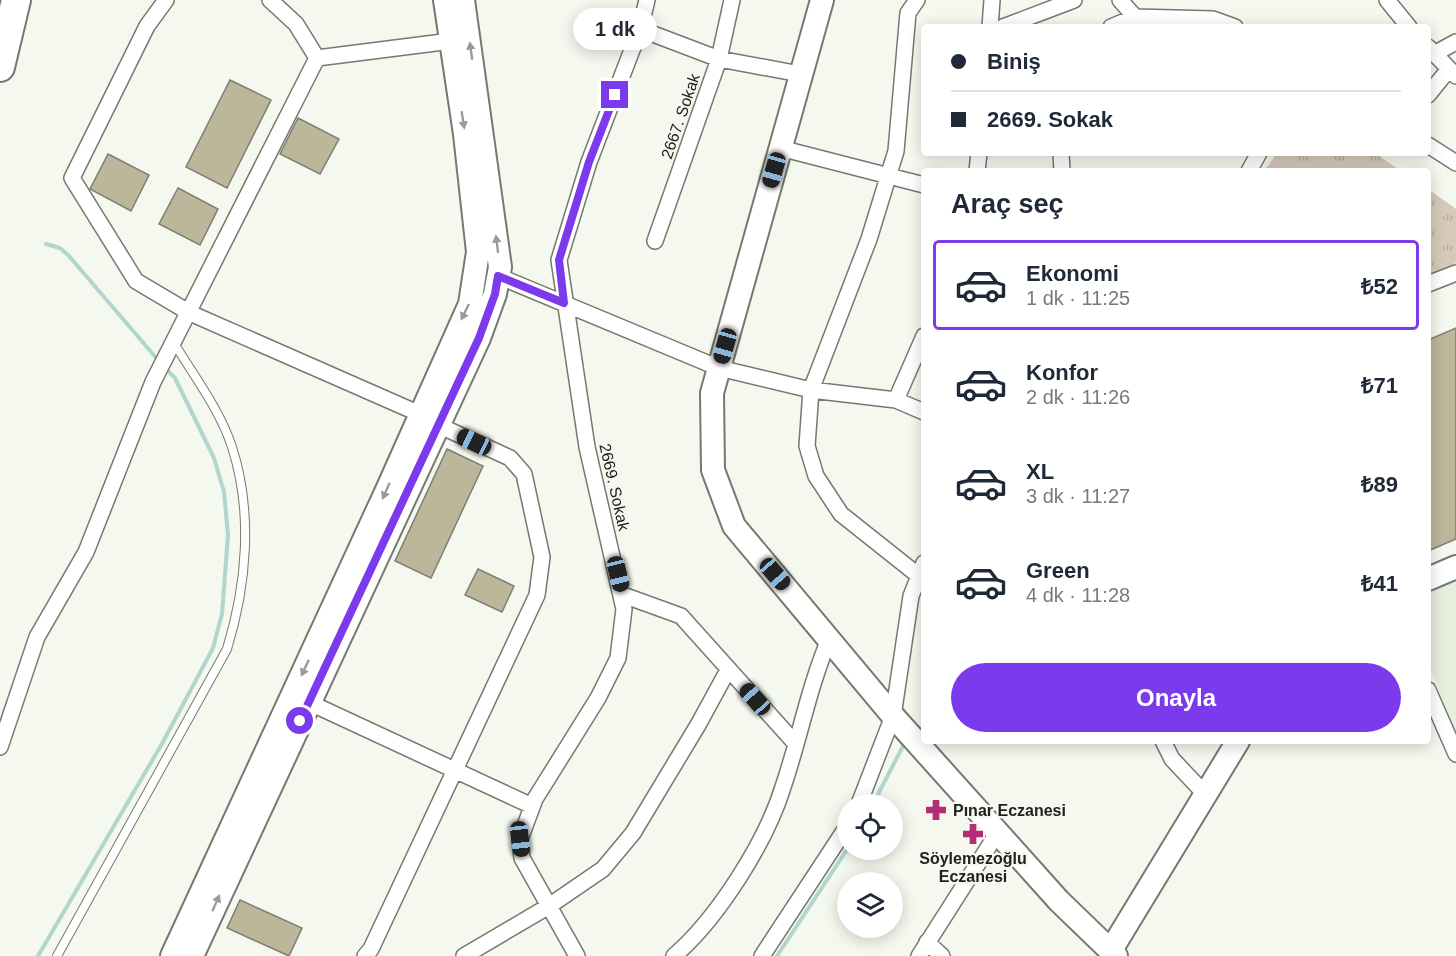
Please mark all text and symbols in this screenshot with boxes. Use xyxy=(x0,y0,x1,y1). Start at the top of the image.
callout: 1 dk xyxy=(573,8,657,50)
text: 1 dk xyxy=(595,18,635,40)
one-way arrow xyxy=(466,41,475,60)
text: Biniş xyxy=(987,49,1041,74)
street label: 2667. Sokak xyxy=(658,70,703,161)
route end xyxy=(601,81,628,108)
text: 2669. Sokak xyxy=(987,107,1113,132)
one-way arrow xyxy=(459,111,468,130)
car xyxy=(760,150,788,190)
text: Araç seç xyxy=(951,189,1064,219)
one-way arrow xyxy=(492,235,502,254)
icon: car xyxy=(954,258,1008,312)
text: Ekonomi xyxy=(1026,261,1119,286)
text: ₺52 xyxy=(1361,274,1398,299)
text: 1 dk · 11:25 xyxy=(1026,287,1130,309)
one-way arrow xyxy=(460,304,470,321)
car xyxy=(711,326,739,366)
icon: car xyxy=(954,357,1008,411)
text: Konfor xyxy=(1026,360,1098,385)
text: ₺71 xyxy=(1361,373,1398,398)
text: 2 dk · 11:26 xyxy=(1026,386,1130,408)
car xyxy=(454,426,494,458)
street label: 2669. Sokak xyxy=(596,442,633,533)
icon: car xyxy=(954,456,1008,510)
text: XL xyxy=(1026,459,1054,484)
text: ₺89 xyxy=(1361,472,1398,497)
one-way arrow xyxy=(382,482,391,499)
text: 3 dk · 11:27 xyxy=(1026,485,1130,507)
car xyxy=(605,554,631,594)
car xyxy=(756,555,794,593)
icon: car xyxy=(954,555,1008,609)
text: Green xyxy=(1026,558,1090,583)
text: ₺41 xyxy=(1361,571,1398,596)
text: 4 dk · 11:28 xyxy=(1026,584,1130,606)
one-way arrow xyxy=(300,659,310,677)
button: Onayla xyxy=(951,663,1401,732)
car xyxy=(736,680,774,718)
route start xyxy=(286,707,313,734)
map controls xyxy=(837,794,903,938)
button: locate xyxy=(837,794,903,860)
pharmacy icon: Pınar Eczanesi xyxy=(924,798,948,822)
place label: Pınar Eczanesi xyxy=(953,802,1066,819)
car xyxy=(509,820,531,858)
pharmacy icon: Söylemezoğlu Eczanesi xyxy=(961,822,985,846)
place label: Söylemezoğlu Eczanesi xyxy=(919,850,1027,885)
button: layers xyxy=(837,872,903,938)
one-way arrow xyxy=(212,894,221,911)

